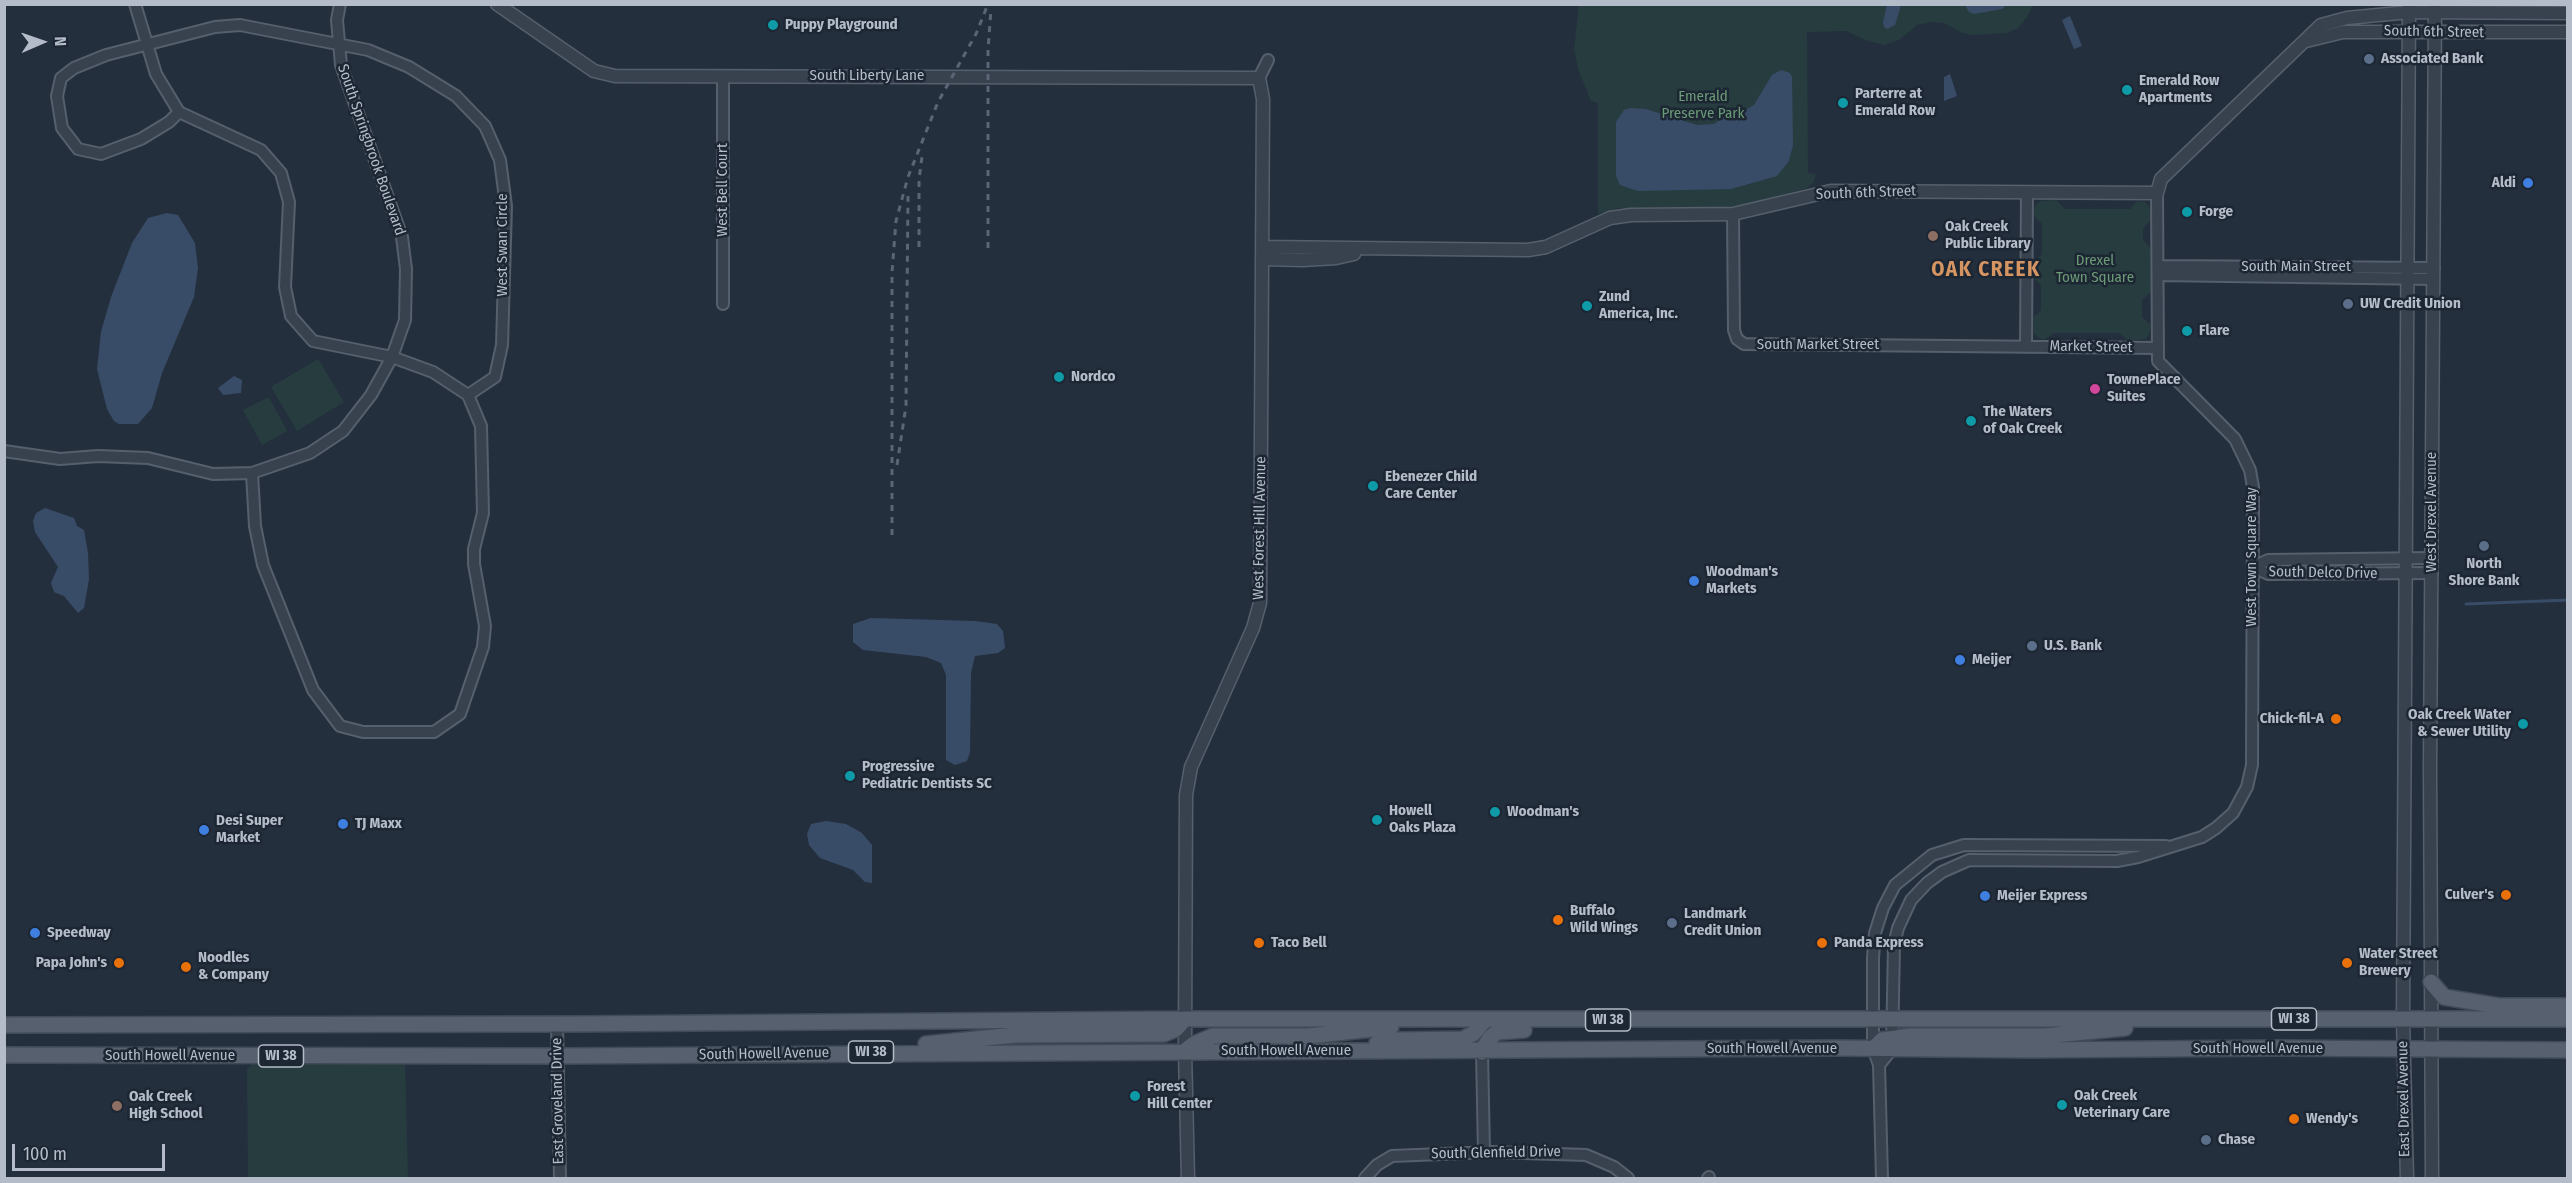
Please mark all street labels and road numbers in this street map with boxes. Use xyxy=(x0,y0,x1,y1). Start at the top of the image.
street label: South 6th Street xyxy=(2384,22,2484,42)
street label: South Springbrook Boulevard xyxy=(333,62,409,238)
street label: South Liberty Lane xyxy=(810,67,924,85)
street label: West Bell Court xyxy=(714,143,732,237)
street label: South 6th Street xyxy=(1816,182,1916,204)
street label: West Swan Circle xyxy=(494,193,512,297)
street label: South Main Street xyxy=(2241,258,2351,276)
street label: South Market Street xyxy=(1757,336,1879,354)
street label: Market Street xyxy=(2049,337,2133,357)
street label: West Drexel Avenue xyxy=(2423,452,2441,572)
street label: West Forest Hill Avenue xyxy=(1250,456,1270,600)
street label: West Town Square Way xyxy=(2243,487,2261,627)
street label: South Delco Drive xyxy=(2268,563,2378,583)
road number: WI 38 xyxy=(2272,1008,2316,1030)
road number: WI 38 xyxy=(1586,1009,1630,1031)
street label: East Groveland Drive xyxy=(548,1038,568,1164)
street label: South Howell Avenue xyxy=(1707,1040,1837,1058)
street label: South Howell Avenue xyxy=(2193,1040,2323,1058)
road number: WI 38 xyxy=(848,1041,894,1063)
street label: East Drexel Avenue xyxy=(2394,1041,2414,1157)
street label: South Howell Avenue xyxy=(1221,1042,1351,1060)
street label: South Howell Avenue xyxy=(699,1044,829,1064)
road number: WI 38 xyxy=(258,1045,304,1067)
street label: South Howell Avenue xyxy=(105,1047,235,1065)
street label: South Glenfield Drive xyxy=(1431,1143,1561,1163)

